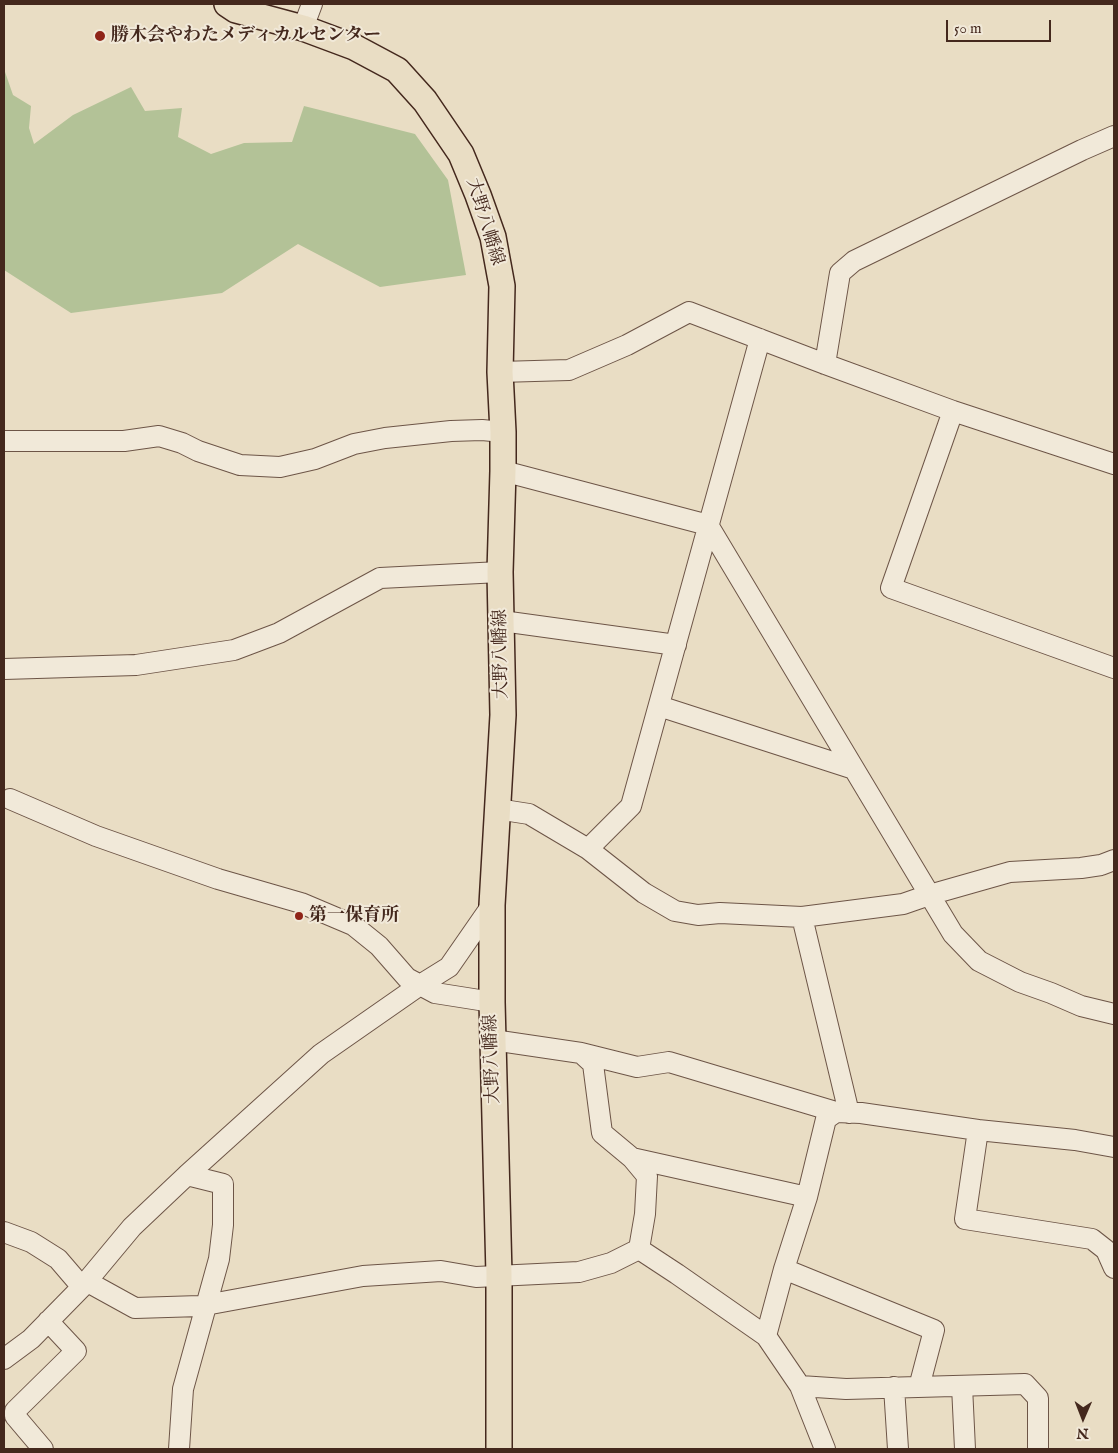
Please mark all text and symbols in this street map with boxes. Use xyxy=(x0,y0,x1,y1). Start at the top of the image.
scale bar xyxy=(948,10,1053,42)
text: 50 m xyxy=(954,19,982,38)
place label: 勝木会やわたメディカルセンター xyxy=(111,25,381,47)
marker: 勝木会やわたメディカルセンター xyxy=(93,29,107,43)
street label: 大野八幡線 xyxy=(461,176,507,268)
street label: 大野八幡線 xyxy=(490,609,514,699)
place label: 第一保育所 xyxy=(309,905,399,927)
marker: 第一保育所 xyxy=(293,910,305,922)
street label: 大野八幡線 xyxy=(481,1014,505,1104)
north arrow xyxy=(1058,1393,1108,1443)
text: N xyxy=(1077,1424,1089,1442)

